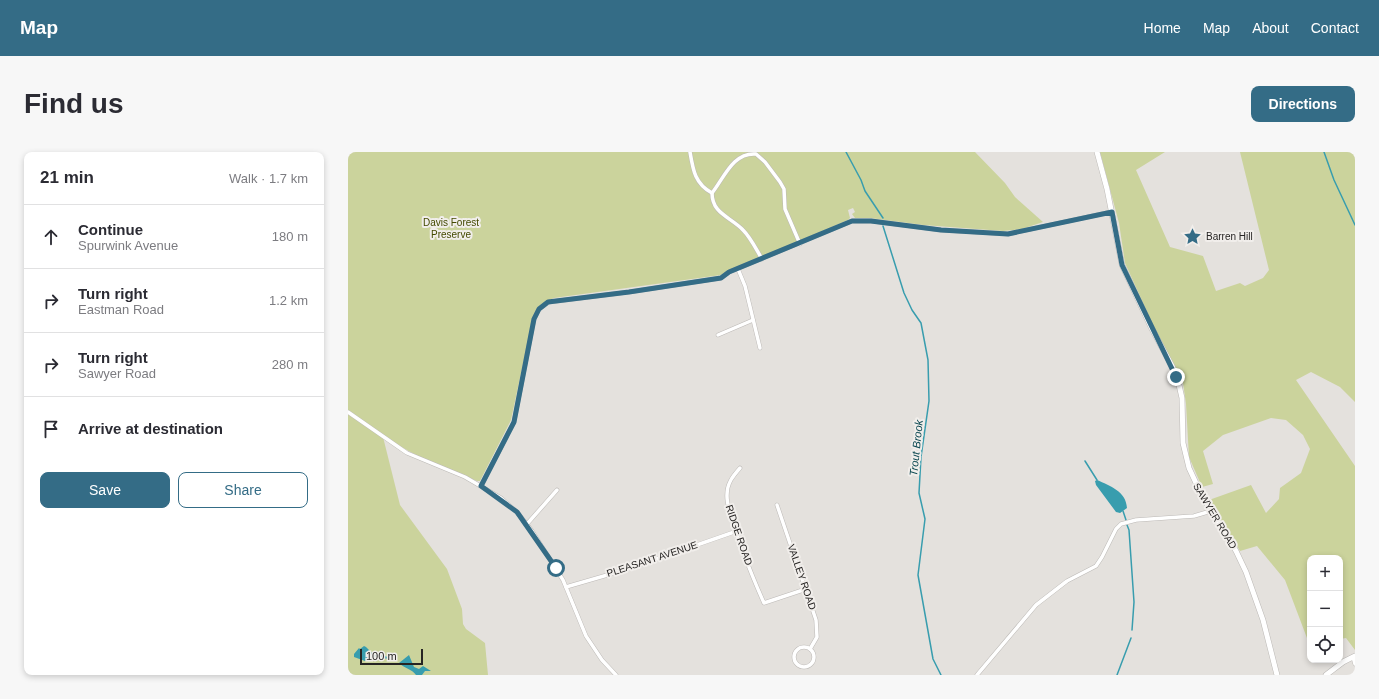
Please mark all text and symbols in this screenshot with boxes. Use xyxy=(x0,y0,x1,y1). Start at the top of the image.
text: Map xyxy=(20,17,58,38)
text: Home xyxy=(1144,20,1181,36)
text: Map xyxy=(1203,20,1230,36)
text: About xyxy=(1252,20,1289,36)
text: Contact xyxy=(1311,20,1359,36)
button: Directions xyxy=(1251,86,1355,122)
text: Find us xyxy=(24,88,124,119)
text: 21 min xyxy=(40,168,94,187)
text: Walk · 1.7 km xyxy=(229,171,308,186)
park label: Davis Forest Preserve xyxy=(423,217,479,240)
text: Continue xyxy=(78,221,143,238)
icon: ahead xyxy=(40,226,62,248)
place icon: Barren Hill xyxy=(1183,226,1203,246)
text: 180 m xyxy=(272,229,308,244)
place label: Barren Hill xyxy=(1206,231,1253,242)
text: Spurwink Avenue xyxy=(78,238,178,253)
text: Turn right xyxy=(78,285,148,302)
icon: right xyxy=(40,290,62,312)
text: 1.2 km xyxy=(269,293,308,308)
text: Eastman Road xyxy=(78,302,164,317)
text: Turn right xyxy=(78,349,148,366)
icon: right xyxy=(40,354,62,376)
text: 280 m xyxy=(272,357,308,372)
text: Sawyer Road xyxy=(78,366,156,381)
route end xyxy=(1167,368,1185,386)
icon: arrive xyxy=(40,418,62,440)
water label: Trout Brook xyxy=(907,419,925,477)
text: Arrive at destination xyxy=(78,420,223,437)
button: Save xyxy=(40,472,170,508)
button: Share xyxy=(178,472,308,508)
street label: SAWYER ROAD xyxy=(1191,481,1239,551)
street label: RIDGE ROAD xyxy=(723,503,755,567)
street label: PLEASANT AVENUE xyxy=(605,539,699,579)
street label: VALLEY ROAD xyxy=(786,543,818,611)
map controls xyxy=(1307,555,1343,663)
button: + xyxy=(1307,555,1343,591)
route start xyxy=(547,559,565,577)
button: − xyxy=(1307,591,1343,627)
button: locate xyxy=(1307,627,1343,663)
scale bar xyxy=(360,647,423,666)
text: 100 m xyxy=(366,650,397,662)

